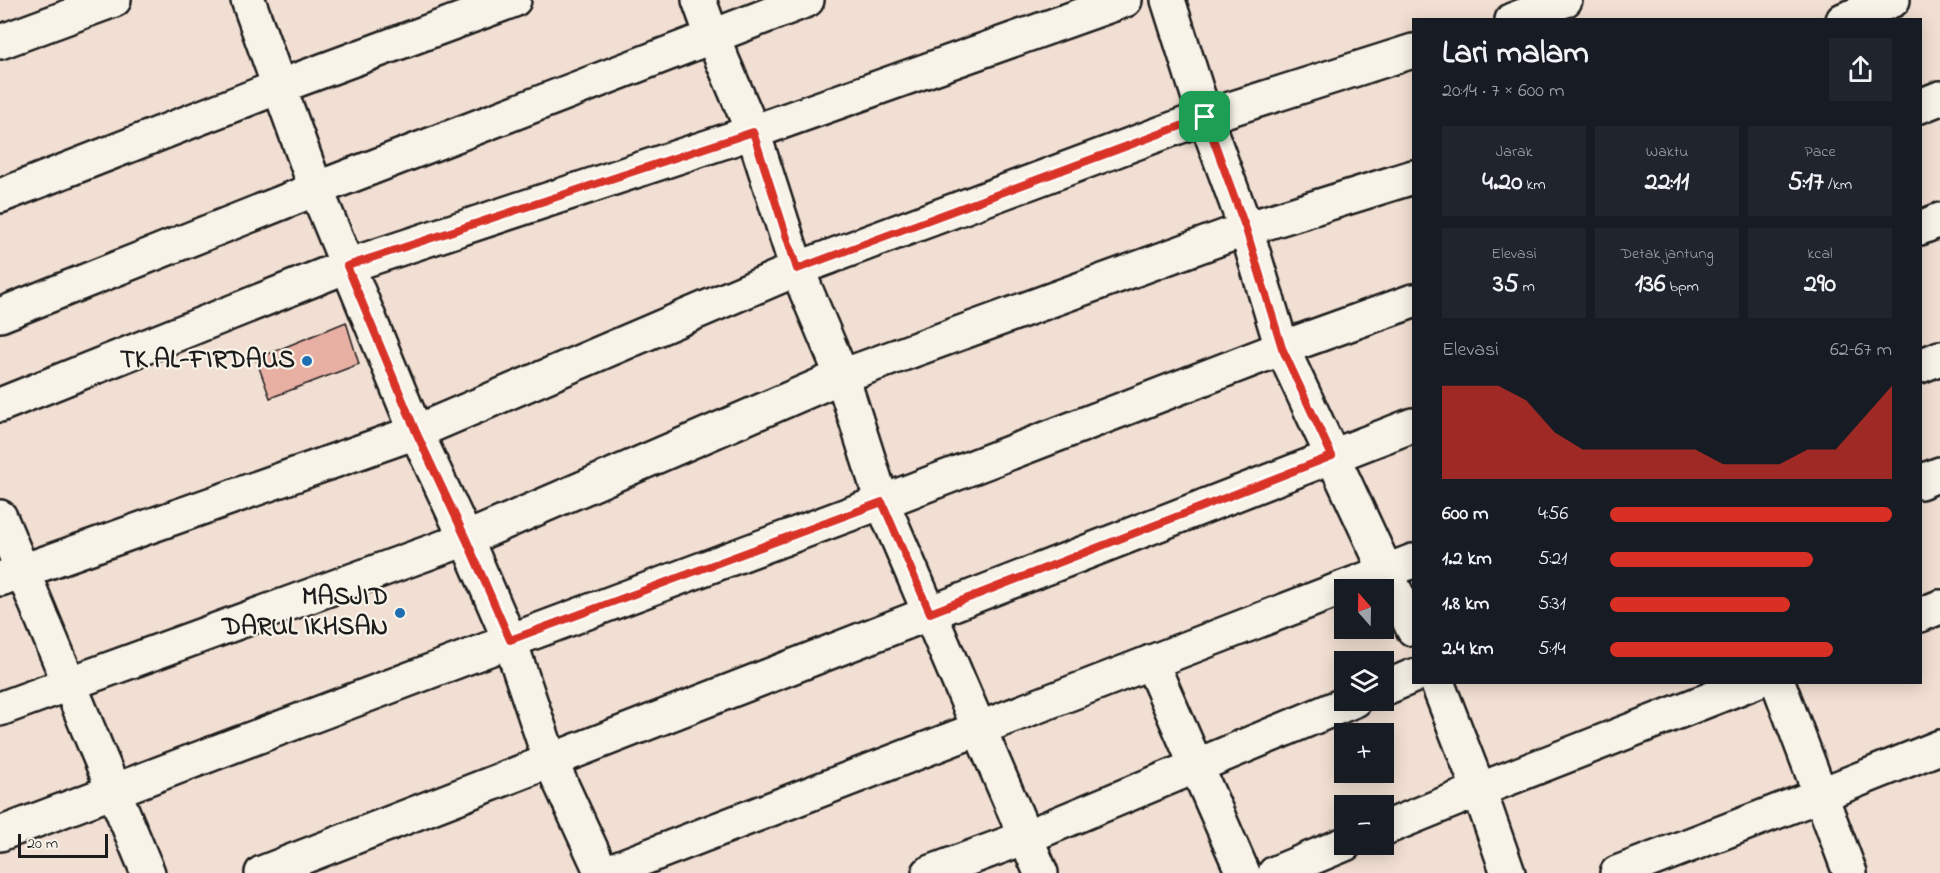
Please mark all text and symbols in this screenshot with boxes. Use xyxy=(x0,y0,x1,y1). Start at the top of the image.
text: Lari malam xyxy=(1442,30,1589,78)
button: share xyxy=(1829,38,1892,101)
text: 20:14 · 7 × 600 m xyxy=(1442,77,1565,106)
pin xyxy=(1179,91,1230,142)
icon: arrive xyxy=(1188,100,1221,133)
text: Jarak xyxy=(1495,140,1533,164)
text: Waktu xyxy=(1646,140,1688,164)
text: Pace xyxy=(1804,140,1836,164)
text: 4.20 xyxy=(1482,164,1522,202)
text: 22:11 xyxy=(1645,164,1689,202)
text: 5:17 xyxy=(1788,164,1824,202)
text: km xyxy=(1522,173,1546,197)
text: /km xyxy=(1824,173,1852,197)
text: Elevasi xyxy=(1491,242,1537,266)
text: Detak jantung xyxy=(1620,242,1714,266)
text: kcal xyxy=(1807,242,1833,266)
text: 35 xyxy=(1493,266,1519,304)
text: 136 xyxy=(1635,266,1665,304)
text: 290 xyxy=(1804,266,1836,304)
text: m xyxy=(1519,275,1535,299)
text: bpm xyxy=(1665,275,1699,299)
text: Elevasi xyxy=(1442,336,1499,365)
text: 62–67 m xyxy=(1830,336,1892,365)
place label: TK AL-FIRDAUS xyxy=(120,342,295,380)
marker: TK AL-FIRDAUS xyxy=(300,354,314,368)
text: 600 m xyxy=(1442,500,1489,529)
text: 4:56 xyxy=(1538,500,1568,529)
text: 1.2 km xyxy=(1442,545,1492,574)
text: 5:21 xyxy=(1538,545,1567,574)
place label: MASJID DARUL IKHSAN xyxy=(221,579,388,647)
north arrow xyxy=(1334,579,1394,639)
map controls xyxy=(1334,579,1394,855)
text: 1.8 km xyxy=(1442,590,1489,619)
text: 5:31 xyxy=(1538,590,1566,619)
marker: MASJID DARUL IKHSAN xyxy=(393,606,407,620)
text: 2.4 km xyxy=(1442,635,1494,664)
text: 5:14 xyxy=(1538,635,1566,664)
button: layers xyxy=(1334,651,1394,711)
button: + xyxy=(1334,723,1394,783)
button: − xyxy=(1334,795,1394,855)
scale bar xyxy=(18,831,108,858)
text: 20 m xyxy=(27,832,58,856)

